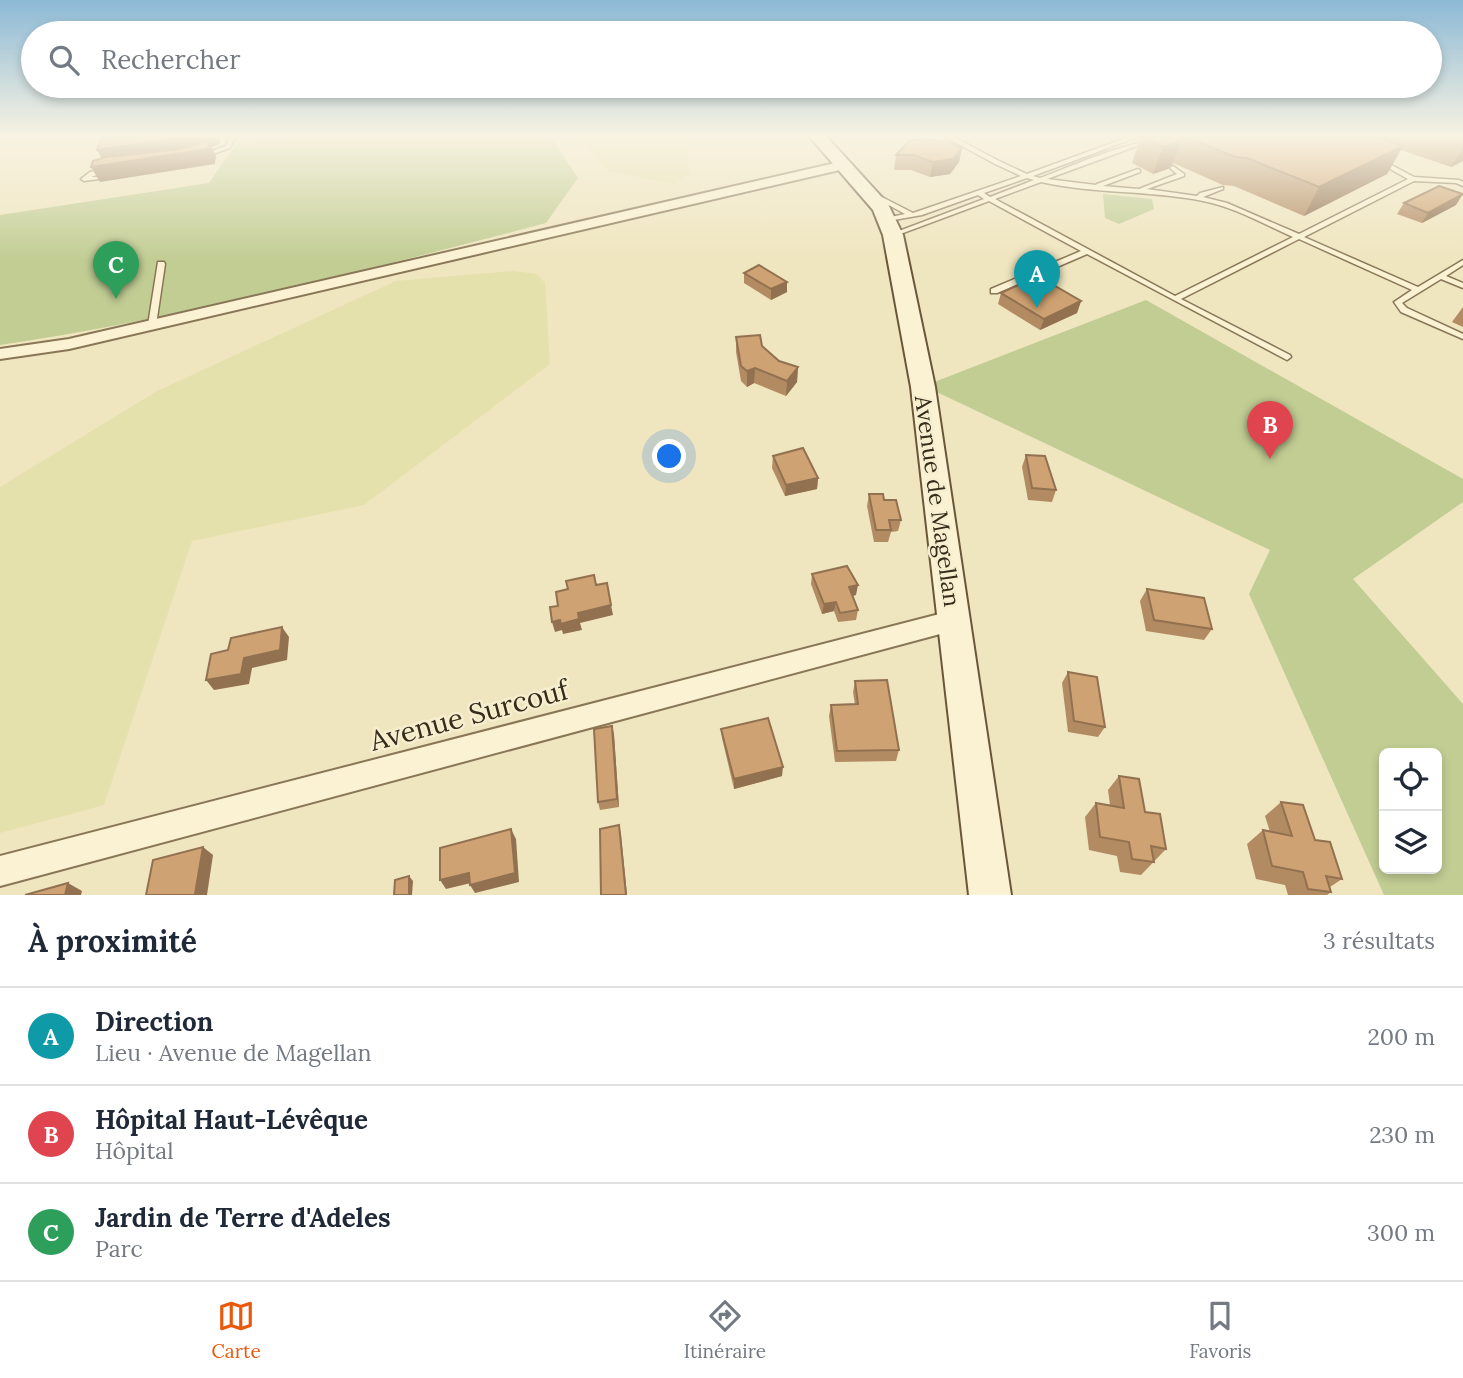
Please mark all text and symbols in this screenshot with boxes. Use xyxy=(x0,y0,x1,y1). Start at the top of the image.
search box xyxy=(21,21,1442,98)
icon: search xyxy=(45,41,83,79)
text: Rechercher xyxy=(101,43,240,76)
pin: C xyxy=(93,241,139,299)
pin: A xyxy=(1014,250,1060,308)
street label: Avenue de Magellan xyxy=(909,393,967,608)
pin: B xyxy=(1247,401,1293,459)
your location xyxy=(652,439,686,473)
street label: Avenue Surcouf xyxy=(365,671,575,759)
map controls xyxy=(1379,748,1442,874)
button: locate xyxy=(1379,748,1442,811)
button: layers xyxy=(1379,811,1442,874)
text: À proximité xyxy=(28,922,197,960)
text: 3 résultats xyxy=(1323,926,1435,955)
text: Direction xyxy=(95,1005,213,1038)
text: A xyxy=(43,1022,59,1051)
text: 200 m xyxy=(1367,1022,1435,1051)
text: Lieu · Avenue de Magellan xyxy=(95,1038,372,1067)
text: Hôpital Haut-Lévêque xyxy=(95,1103,368,1136)
text: B xyxy=(43,1120,59,1149)
text: 230 m xyxy=(1369,1120,1435,1149)
text: Hôpital xyxy=(95,1136,173,1165)
text: Jardin de Terre d'Adeles xyxy=(95,1201,391,1234)
text: C xyxy=(43,1218,59,1247)
text: 300 m xyxy=(1367,1218,1435,1247)
text: Parc xyxy=(95,1234,143,1263)
tab: Carte xyxy=(212,1297,261,1363)
tab: Itinéraire xyxy=(684,1297,766,1363)
tab: Favoris xyxy=(1189,1297,1251,1363)

